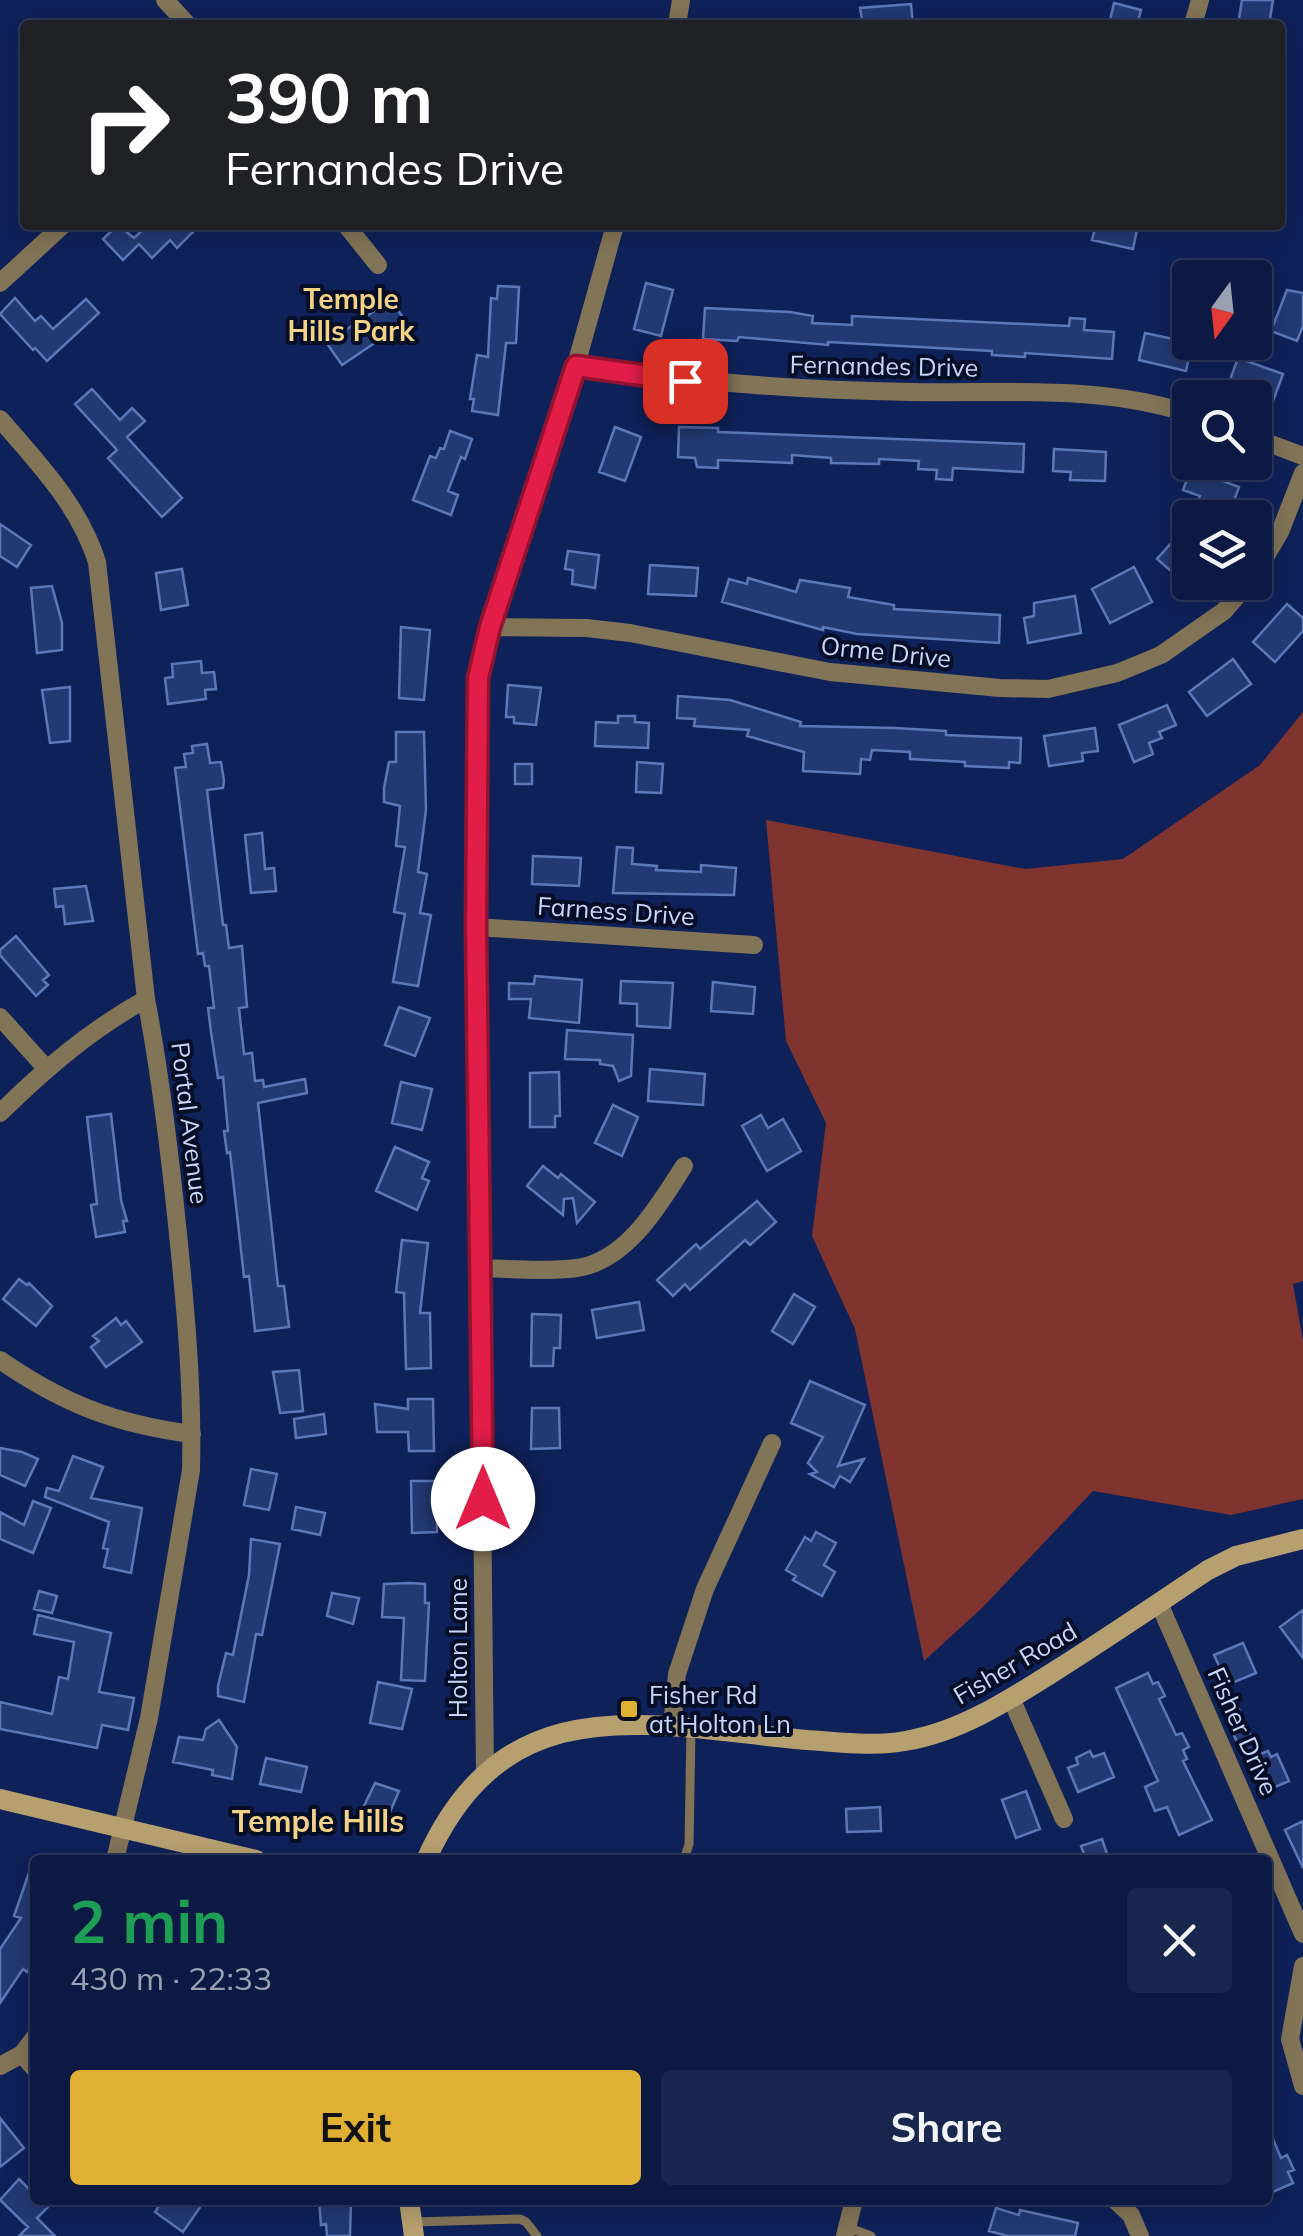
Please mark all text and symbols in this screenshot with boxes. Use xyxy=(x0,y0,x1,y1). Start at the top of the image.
text: 390 m xyxy=(225,53,433,141)
icon: right xyxy=(60,60,190,190)
text: Fernandes Drive xyxy=(225,140,564,196)
north arrow xyxy=(1172,260,1272,360)
map controls xyxy=(1172,260,1272,600)
district label: Temple Hills Park xyxy=(287,281,415,348)
pin xyxy=(643,339,728,424)
street label: Fernandes Drive xyxy=(790,348,978,383)
icon: arrive xyxy=(658,354,713,409)
button: search xyxy=(1172,380,1272,480)
button: layers xyxy=(1172,500,1272,600)
street label: Orme Drive xyxy=(819,629,953,674)
street label: Farness Drive xyxy=(536,890,696,931)
street label: Portal Avenue xyxy=(165,1040,216,1206)
position arrow xyxy=(431,1447,535,1551)
street label: Holton Lane xyxy=(442,1578,473,1718)
street label: Fisher Road xyxy=(947,1615,1082,1710)
street label: Fisher Drive xyxy=(1202,1662,1285,1800)
place label: Fisher Rd at Holton Ln xyxy=(649,1679,791,1739)
marker: Fisher Rd at Holton Ln xyxy=(618,1698,640,1720)
district label: Temple Hills xyxy=(232,1802,404,1840)
text: 2 min xyxy=(70,1883,228,1958)
button: close xyxy=(1127,1888,1232,1993)
text: 430 m · 22:33 xyxy=(70,1958,272,1998)
button: Exit xyxy=(70,2070,641,2185)
button: Share xyxy=(661,2070,1232,2185)

